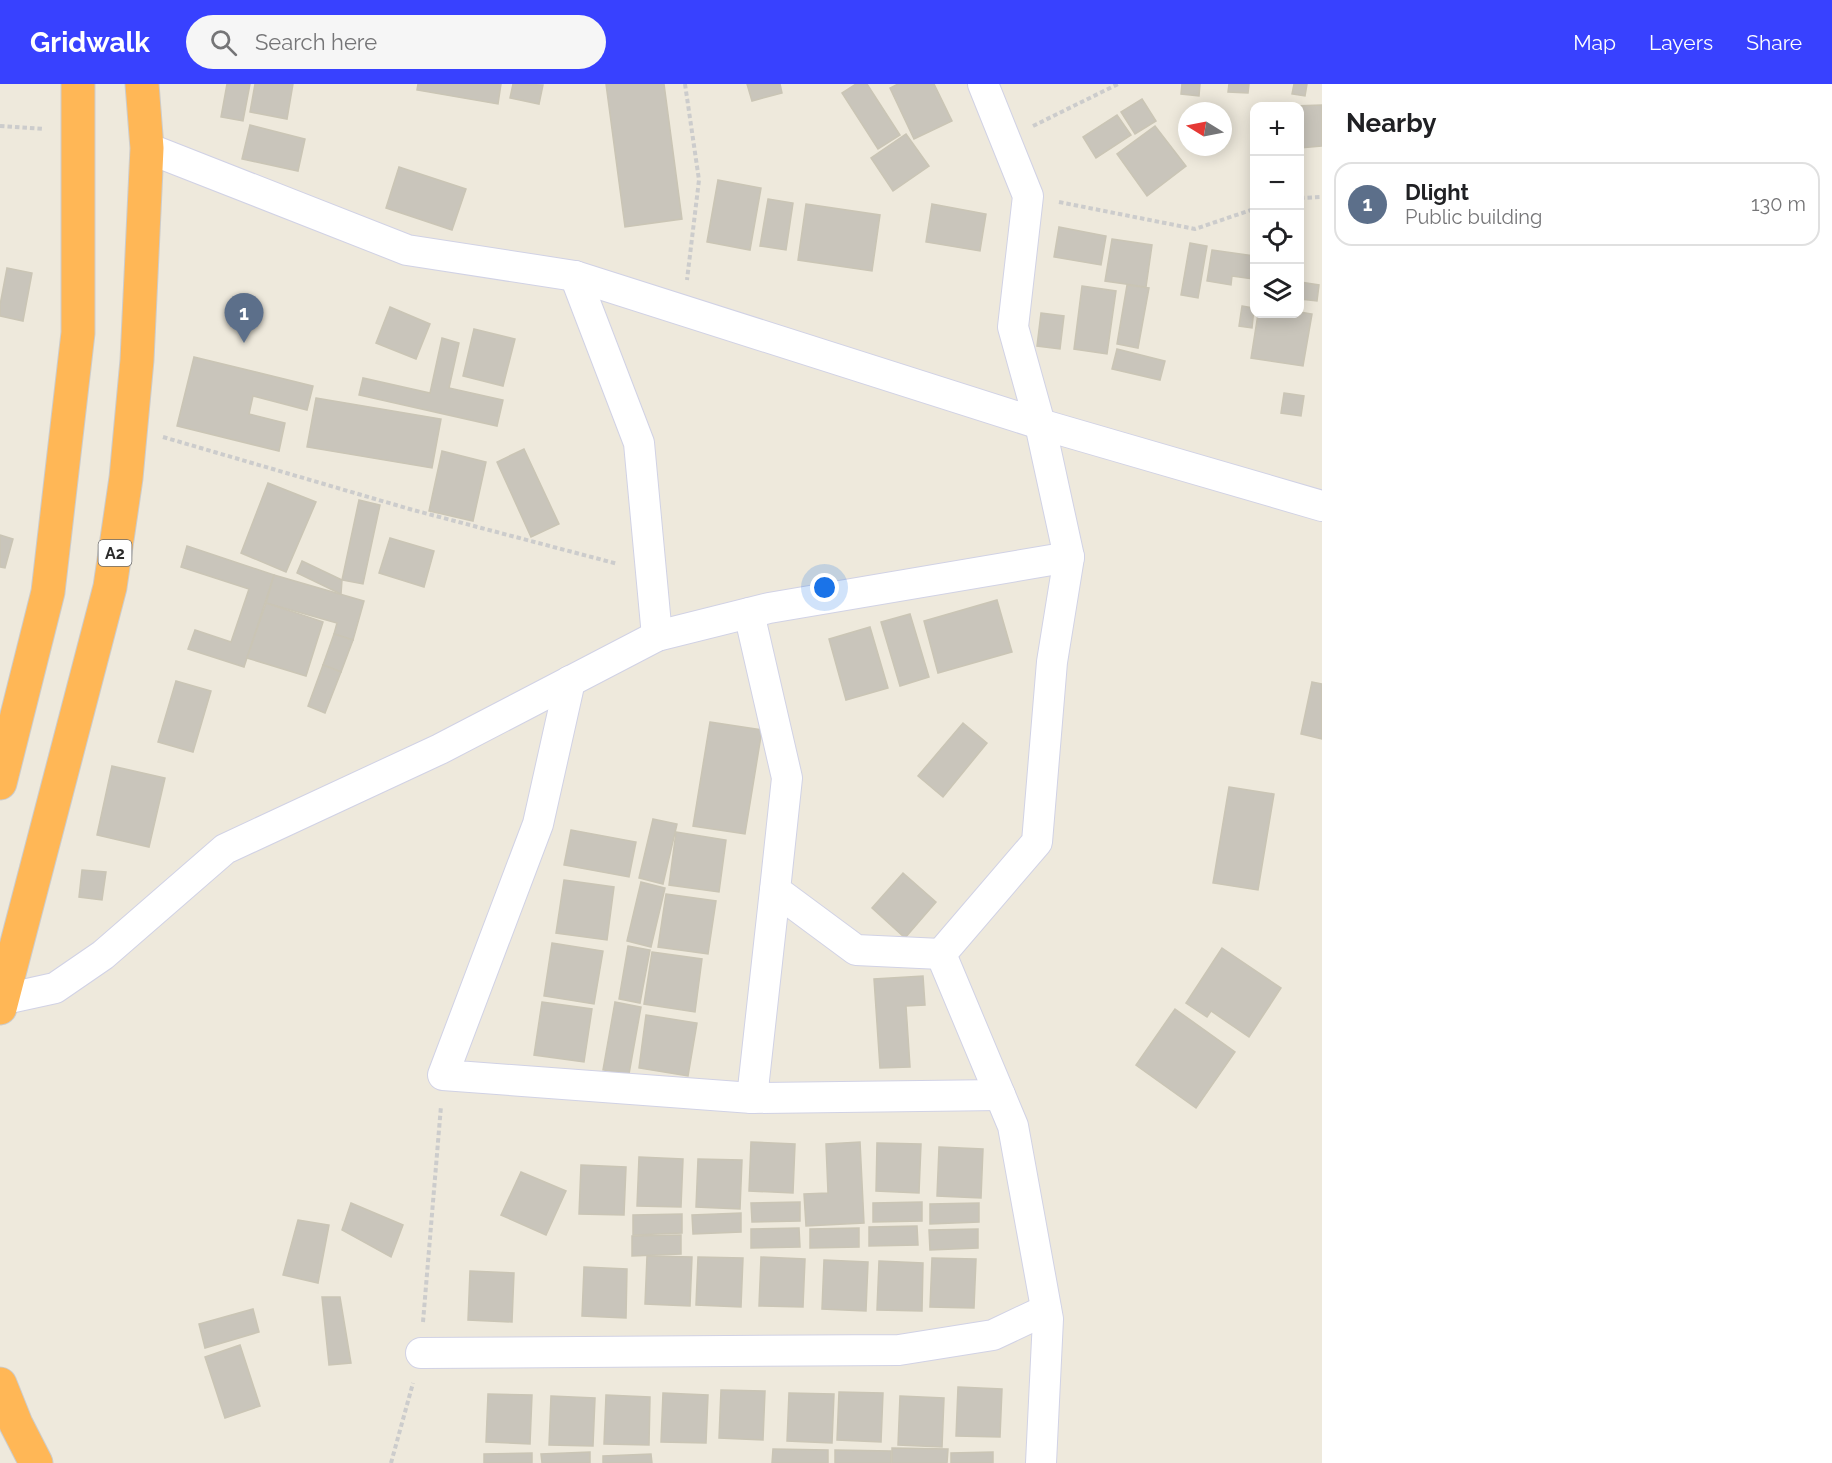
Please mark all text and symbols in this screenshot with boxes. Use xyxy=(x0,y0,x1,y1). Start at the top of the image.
search box xyxy=(186,15,606,69)
text: Gridwalk xyxy=(30,26,150,59)
icon: search xyxy=(207,26,240,59)
text: Search here xyxy=(255,29,377,55)
text: Map xyxy=(1573,30,1616,55)
text: Layers xyxy=(1649,30,1713,55)
text: Share xyxy=(1746,30,1802,55)
north arrow xyxy=(1178,102,1232,156)
map controls xyxy=(1250,102,1304,318)
button: + xyxy=(1250,102,1304,156)
text: Nearby xyxy=(1346,108,1436,138)
button: − xyxy=(1250,156,1304,210)
text: Dlight xyxy=(1405,179,1469,205)
text: 1 xyxy=(1363,192,1372,216)
text: 130 m xyxy=(1751,192,1806,216)
text: Public building xyxy=(1405,205,1542,229)
button: locate xyxy=(1250,210,1304,264)
button: layers xyxy=(1250,264,1304,318)
pin: 1 xyxy=(224,294,264,343)
road number: A2 xyxy=(98,540,132,566)
your location xyxy=(810,573,839,602)

